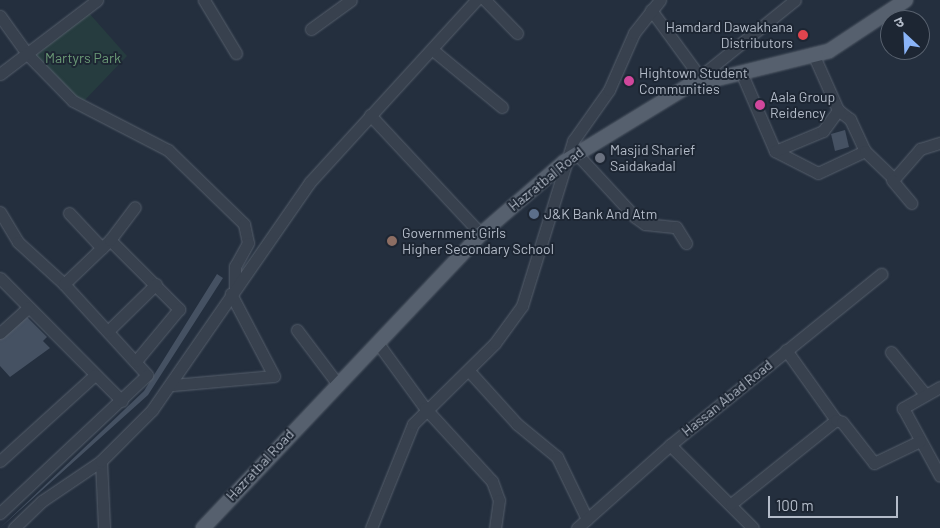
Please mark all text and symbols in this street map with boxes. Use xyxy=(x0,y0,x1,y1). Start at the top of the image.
north arrow xyxy=(880,10,930,60)
text: उ xyxy=(892,12,906,31)
place label: Hamdard Dawakhana Distributors xyxy=(666,19,793,52)
marker: Hamdard Dawakhana Distributors xyxy=(797,29,809,41)
park label: Martyrs Park xyxy=(45,50,121,66)
place label: Hightown Student Communities xyxy=(639,65,748,98)
marker: Hightown Student Communities xyxy=(623,75,635,87)
place label: Aala Group Reidency xyxy=(770,89,835,121)
marker: Aala Group Reidency xyxy=(754,99,766,111)
place label: Masjid Sharief Saidakadal xyxy=(610,142,695,174)
street label: Hazratbal Road xyxy=(505,144,587,214)
marker: Masjid Sharief Saidakadal xyxy=(594,152,606,164)
place label: J&K Bank And Atm xyxy=(544,206,657,222)
marker: J&K Bank And Atm xyxy=(528,208,540,220)
place label: Government Girls Higher Secondary School xyxy=(402,225,554,258)
marker: Government Girls Higher Secondary School xyxy=(386,235,398,247)
street label: Hassan Abad Road xyxy=(678,356,776,440)
street label: Hazratbal Road xyxy=(223,426,297,504)
scale bar xyxy=(770,486,900,518)
text: 100 m xyxy=(776,496,814,514)

